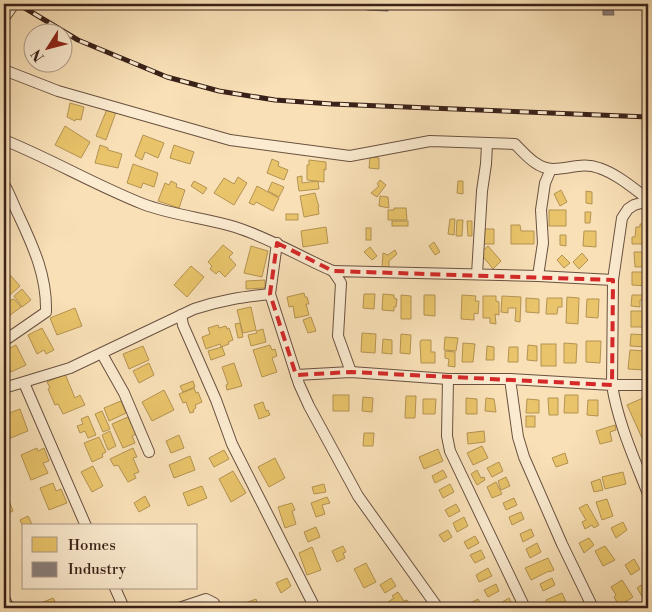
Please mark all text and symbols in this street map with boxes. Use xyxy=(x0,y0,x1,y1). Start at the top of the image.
north arrow xyxy=(22,22,72,72)
text: N xyxy=(28,45,49,65)
legend xyxy=(22,524,198,590)
text: Homes xyxy=(68,536,116,555)
text: Industry xyxy=(68,560,127,579)

